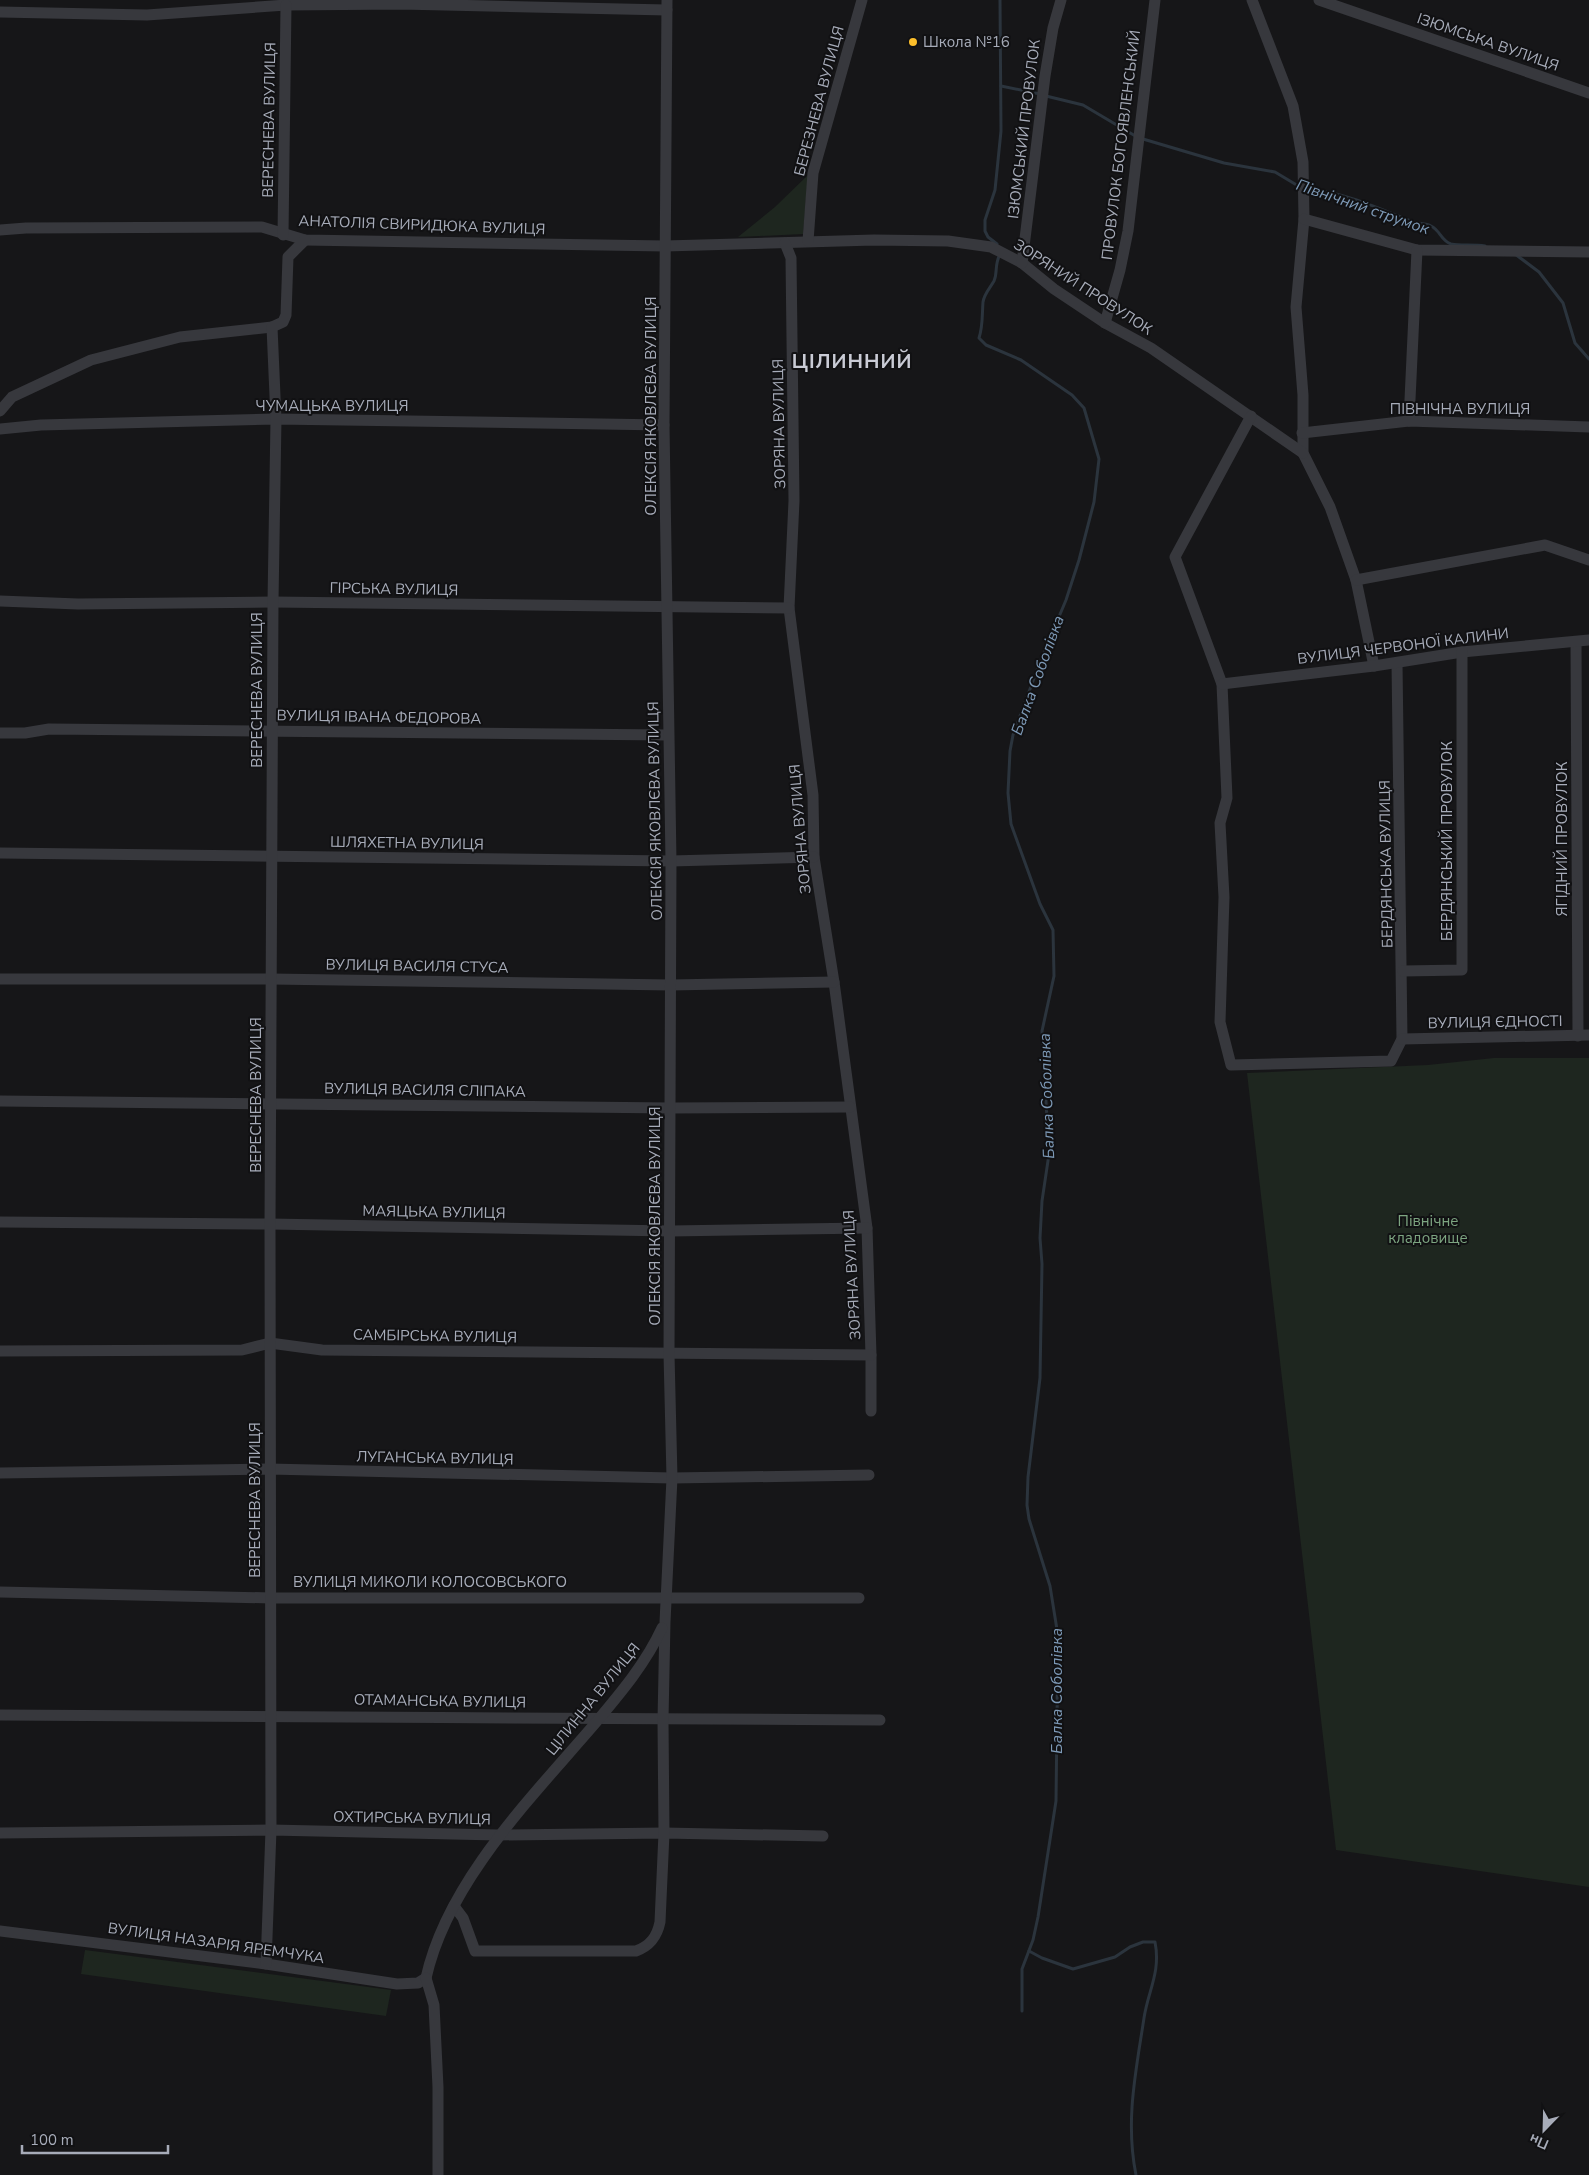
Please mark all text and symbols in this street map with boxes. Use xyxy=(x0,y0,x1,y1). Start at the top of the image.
street label: ІЗЮМСЬКА ВУЛИЦЯ xyxy=(1414,8,1562,76)
street label: БЕРЕЗНЕВА ВУЛИЦЯ xyxy=(789,24,849,178)
street label: ПРОВУЛОК БОГОЯВЛЕНСЬКИЙ xyxy=(1097,29,1145,261)
place label: Школа №16 xyxy=(923,32,1010,52)
marker: Школа №16 xyxy=(907,36,919,48)
street label: ІЗЮМСЬКИЙ ПРОВУЛОК xyxy=(1003,38,1045,220)
street label: ВЕРЕСНЕВА ВУЛИЦЯ xyxy=(258,42,280,198)
water label: Північний струмок xyxy=(1293,174,1433,240)
street label: АНАТОЛІЯ СВИРИДЮКА ВУЛИЦЯ xyxy=(298,211,546,239)
street label: ЗОРЯНИЙ ПРОВУЛОК xyxy=(1010,235,1157,340)
street label: ОЛЕКСІЯ ЯКОВЛЄВА ВУЛИЦЯ xyxy=(641,296,661,516)
district label: ЦІЛИННИЙ xyxy=(792,348,912,375)
street label: ЗОРЯНА ВУЛИЦЯ xyxy=(768,359,790,489)
street label: ЧУМАЦЬКА ВУЛИЦЯ xyxy=(256,396,408,416)
street label: ПІВНІЧНА ВУЛИЦЯ xyxy=(1390,399,1530,419)
street label: ГІРСЬКА ВУЛИЦЯ xyxy=(329,578,459,600)
street label: ВЕРЕСНЕВА ВУЛИЦЯ xyxy=(247,612,267,768)
water label: Балка Соболівка xyxy=(1006,612,1070,738)
street label: ВУЛИЦЯ ЧЕРВОНОЇ КАЛИНИ xyxy=(1296,623,1510,669)
street label: ОЛЕКСІЯ ЯКОВЛЄВА ВУЛИЦЯ xyxy=(643,701,667,921)
street label: ВУЛИЦЯ ІВАНА ФЕДОРОВА xyxy=(277,705,482,729)
street label: БЕРДЯНСЬКИЙ ПРОВУЛОК xyxy=(1437,741,1457,941)
street label: ЯГІДНИЙ ПРОВУЛОК xyxy=(1552,761,1572,916)
street label: ЗОРЯНА ВУЛИЦЯ xyxy=(784,763,816,895)
street label: БЕРДЯНСЬКА ВУЛИЦЯ xyxy=(1375,780,1397,948)
street label: ШЛЯХЕТНА ВУЛИЦЯ xyxy=(330,832,484,854)
street label: ВУЛИЦЯ ВАСИЛЯ СТУСА xyxy=(325,954,509,978)
street label: ВУЛИЦЯ ЄДНОСТІ xyxy=(1427,1011,1563,1033)
street label: ВЕРЕСНЕВА ВУЛИЦЯ xyxy=(246,1017,266,1173)
water label: Балка Соболівка xyxy=(1034,1033,1060,1159)
street label: ВУЛИЦЯ ВАСИЛЯ СЛІПАКА xyxy=(324,1078,526,1102)
street label: ОЛЕКСІЯ ЯКОВЛЄВА ВУЛИЦЯ xyxy=(645,1106,665,1326)
street label: МАЯЦЬКА ВУЛИЦЯ xyxy=(362,1201,506,1223)
street label: ЗОРЯНА ВУЛИЦЯ xyxy=(839,1209,865,1341)
park label: Північне кладовище xyxy=(1388,1211,1468,1248)
street label: САМБІРСЬКА ВУЛИЦЯ xyxy=(353,1325,517,1347)
street label: ВЕРЕСНЕВА ВУЛИЦЯ xyxy=(245,1422,265,1578)
street label: ЛУГАНСЬКА ВУЛИЦЯ xyxy=(356,1447,514,1469)
street label: ВУЛИЦЯ МИКОЛИ КОЛОСОВСЬКОГО xyxy=(293,1572,567,1592)
water label: Балка Соболівка xyxy=(1046,1628,1068,1754)
street label: ЦІЛИННА ВУЛИЦЯ xyxy=(541,1639,645,1759)
street label: ОТАМАНСЬКА ВУЛИЦЯ xyxy=(354,1689,526,1713)
street label: ОХТИРСЬКА ВУЛИЦЯ xyxy=(333,1807,491,1829)
street label: ВУЛИЦЯ НАЗАРІЯ ЯРЕМЧУКА xyxy=(106,1918,326,1968)
north arrow xyxy=(1519,2105,1569,2155)
scale bar xyxy=(22,2122,169,2154)
text: Пн xyxy=(1527,2129,1552,2154)
text: 100 m xyxy=(30,2130,74,2150)

